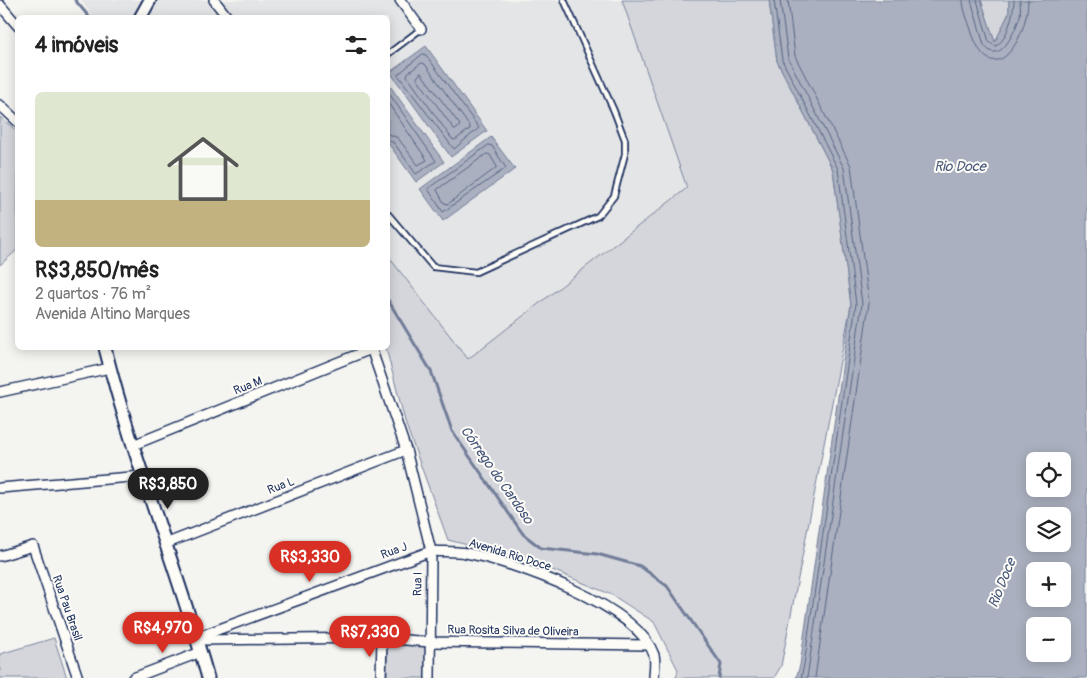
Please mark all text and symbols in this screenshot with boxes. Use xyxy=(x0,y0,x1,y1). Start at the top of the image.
icon: filters xyxy=(342,31,370,59)
text: 4 imóveis xyxy=(35,32,118,59)
icon: home xyxy=(158,124,248,214)
water label: Rio Doce xyxy=(934,158,988,175)
text: R$3,850/mês xyxy=(35,257,159,284)
text: 2 quartos · 76 m² xyxy=(35,284,151,304)
text: Avenida Altino Marques xyxy=(35,304,190,324)
street label: Rua M xyxy=(231,373,265,399)
water label: Córrego do Cardoso xyxy=(457,423,538,528)
map controls xyxy=(1026,452,1071,662)
button: locate xyxy=(1026,452,1071,497)
pin: R$3,850 xyxy=(122,468,214,510)
text: R$3,850 xyxy=(139,474,197,494)
street label: Rua L xyxy=(265,474,297,498)
button: layers xyxy=(1026,507,1071,552)
street label: Avenida Rio Doce xyxy=(467,535,553,575)
street label: Rua J xyxy=(379,539,409,563)
pin: R$3,330 xyxy=(264,540,356,583)
text: R$3,330 xyxy=(280,547,340,567)
water label: Rio Doce xyxy=(984,554,1020,610)
button: + xyxy=(1026,562,1071,607)
street label: Rua I xyxy=(410,572,426,596)
street label: Rua Pau Brasil xyxy=(49,573,85,643)
pin: R$4,970 xyxy=(117,612,209,654)
pin: R$7,330 xyxy=(324,616,416,658)
button: − xyxy=(1026,617,1071,662)
text: R$4,970 xyxy=(134,618,192,638)
text: R$7,330 xyxy=(340,622,400,642)
street label: Rua Rosita Silva de Oliveira xyxy=(447,622,579,640)

